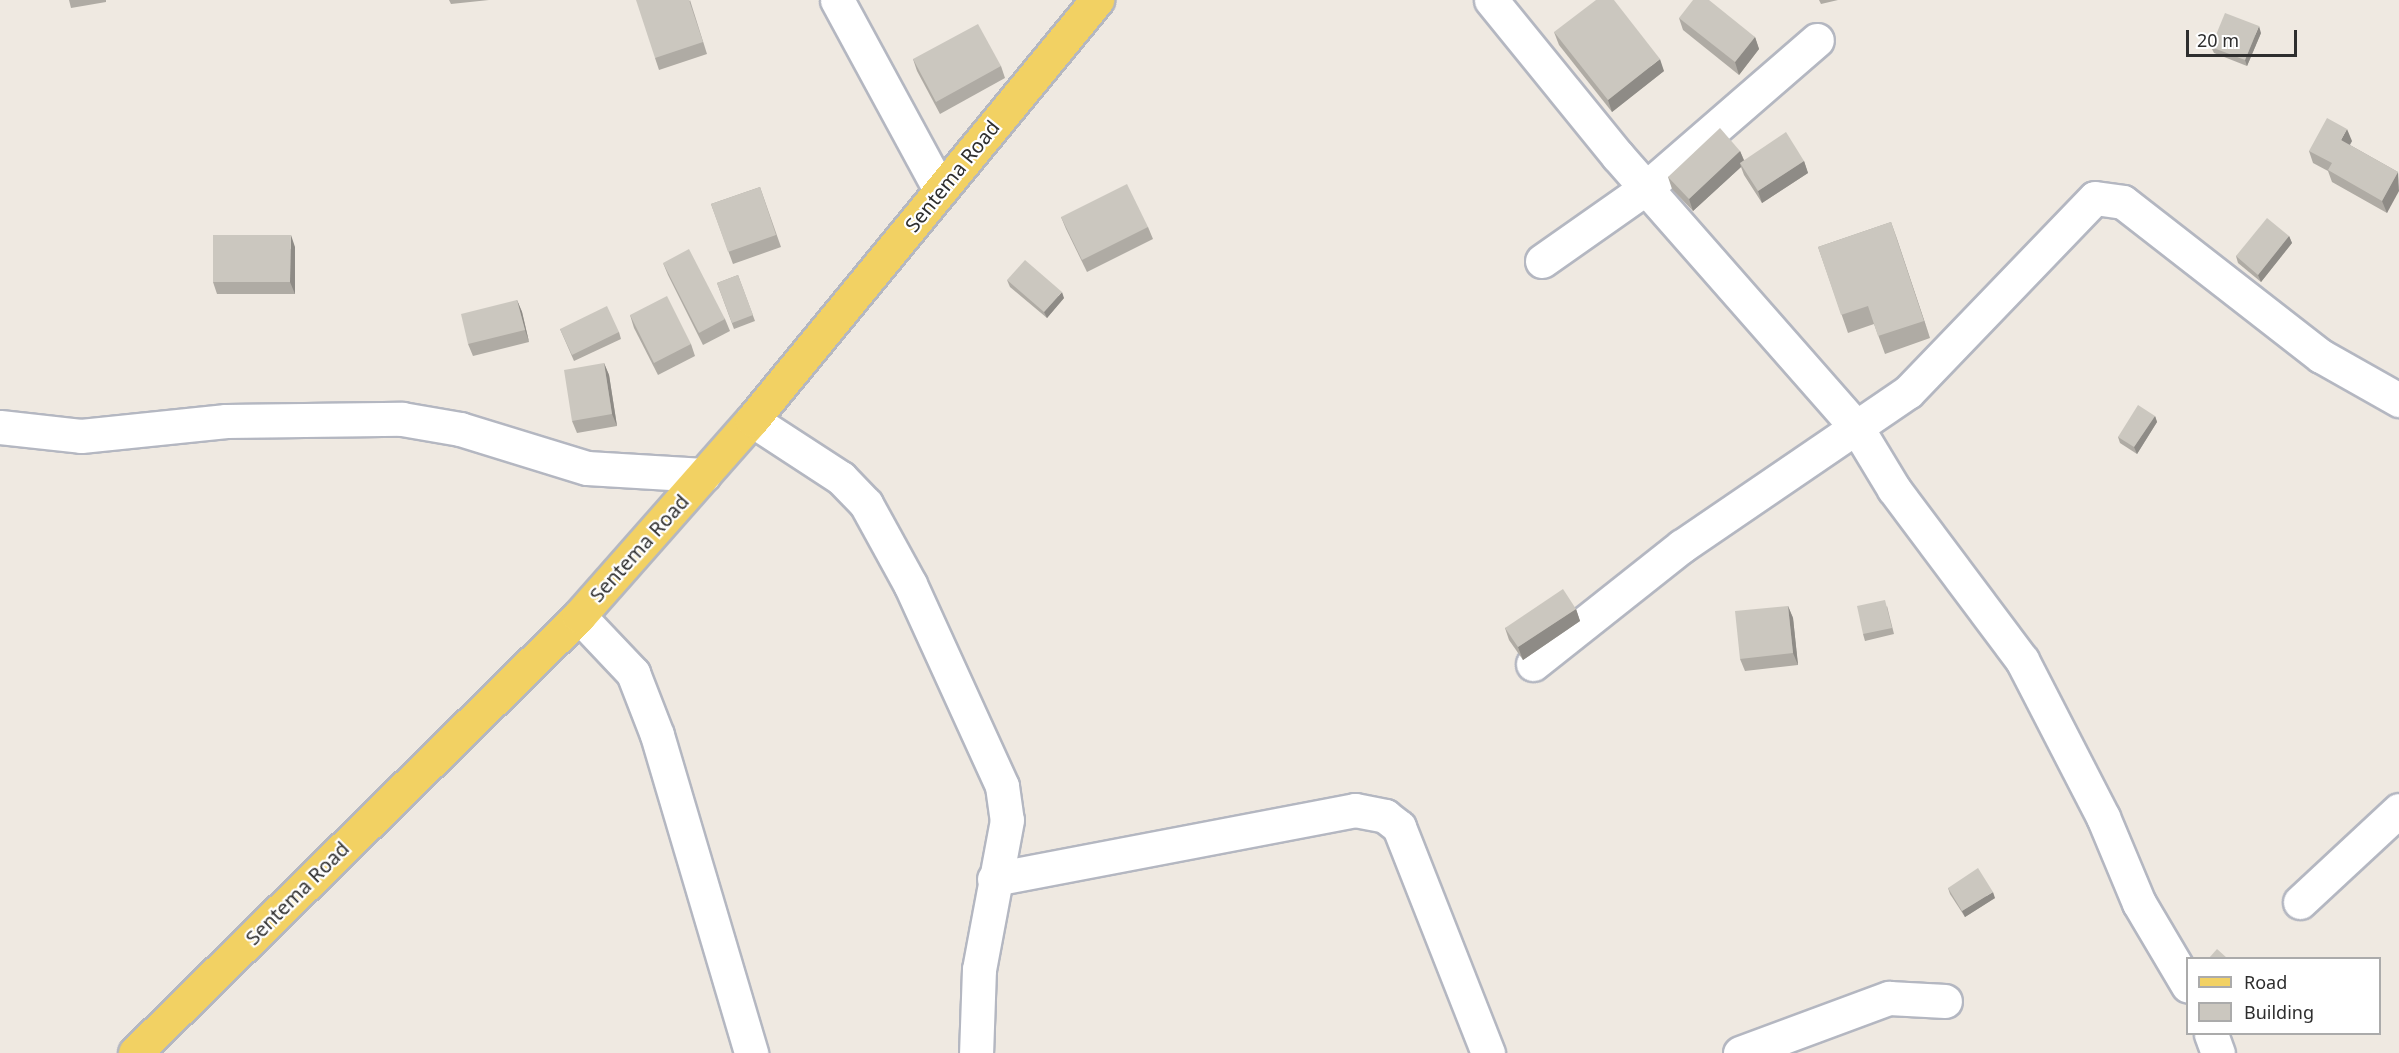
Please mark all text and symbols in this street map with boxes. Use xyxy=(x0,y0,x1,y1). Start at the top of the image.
scale bar xyxy=(2189,18,2300,56)
text: 20 m xyxy=(2197,28,2239,52)
street label: Sentema Road xyxy=(900,115,1004,237)
street label: Sentema Road xyxy=(584,489,694,607)
street label: Sentema Road xyxy=(240,836,354,950)
legend xyxy=(2186,957,2381,1035)
text: Road xyxy=(2244,970,2287,994)
text: Building xyxy=(2244,1000,2314,1024)

